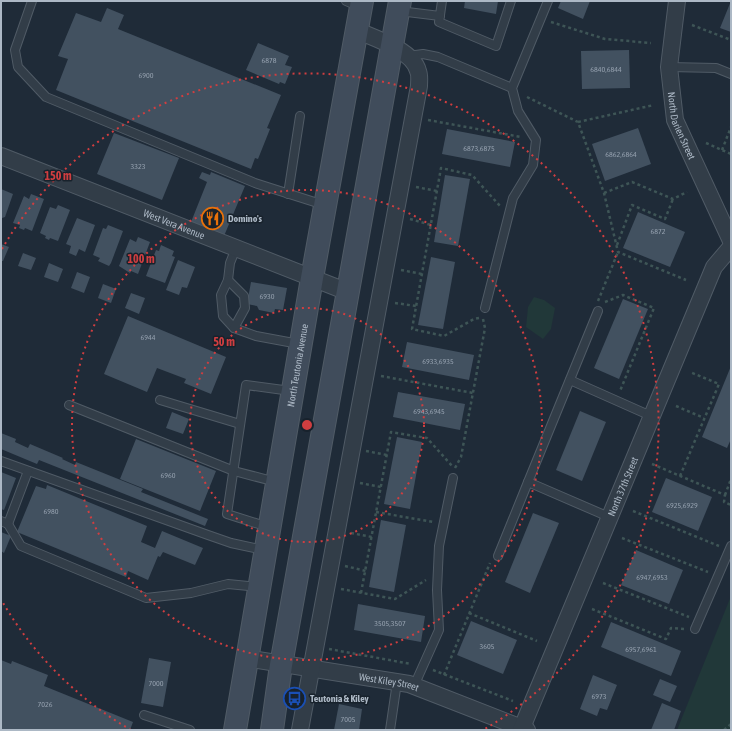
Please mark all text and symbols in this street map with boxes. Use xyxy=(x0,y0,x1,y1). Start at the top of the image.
house number: 6878 xyxy=(261,56,277,65)
house number: 6840,6844 xyxy=(590,65,622,74)
house number: 6900 xyxy=(138,71,154,80)
street label: North Darien Street xyxy=(666,91,697,161)
house number: 6873,6875 xyxy=(463,144,495,153)
house number: 6862,6864 xyxy=(605,150,637,159)
house number: 3323 xyxy=(130,162,146,171)
text: 150 m xyxy=(44,169,72,183)
restaurant icon: Domino's xyxy=(199,205,225,231)
street label: West Vera Avenue xyxy=(142,207,207,241)
place label: Domino's xyxy=(228,213,263,224)
house number: 6872 xyxy=(650,227,666,236)
text: 100 m xyxy=(127,252,155,266)
house number: 6930 xyxy=(259,292,275,301)
street label: North Teutonia Avenue xyxy=(285,322,310,408)
house number: 6944 xyxy=(140,333,156,342)
text: 50 m xyxy=(213,335,235,349)
house number: 6933,6935 xyxy=(422,357,454,366)
house number: 6943,6945 xyxy=(413,407,445,416)
centre of rings xyxy=(300,418,314,432)
street label: North 37th Street xyxy=(606,455,640,518)
house number: 6960 xyxy=(160,471,176,480)
house number: 6925,6929 xyxy=(666,501,698,510)
house number: 6980 xyxy=(43,507,59,516)
house number: 6947,6953 xyxy=(636,573,668,582)
house number: 3505,3507 xyxy=(374,619,406,628)
house number: 3605 xyxy=(479,642,495,651)
house number: 6957,6961 xyxy=(625,645,657,654)
street label: West Kiley Street xyxy=(358,671,421,693)
house number: 7000 xyxy=(148,679,164,688)
bus stop icon: Teutonia & Kiley xyxy=(281,685,307,711)
house number: 6973 xyxy=(591,692,607,701)
place label: Teutonia & Kiley xyxy=(310,693,370,704)
house number: 7026 xyxy=(37,700,53,709)
house number: 7005 xyxy=(340,715,356,724)

